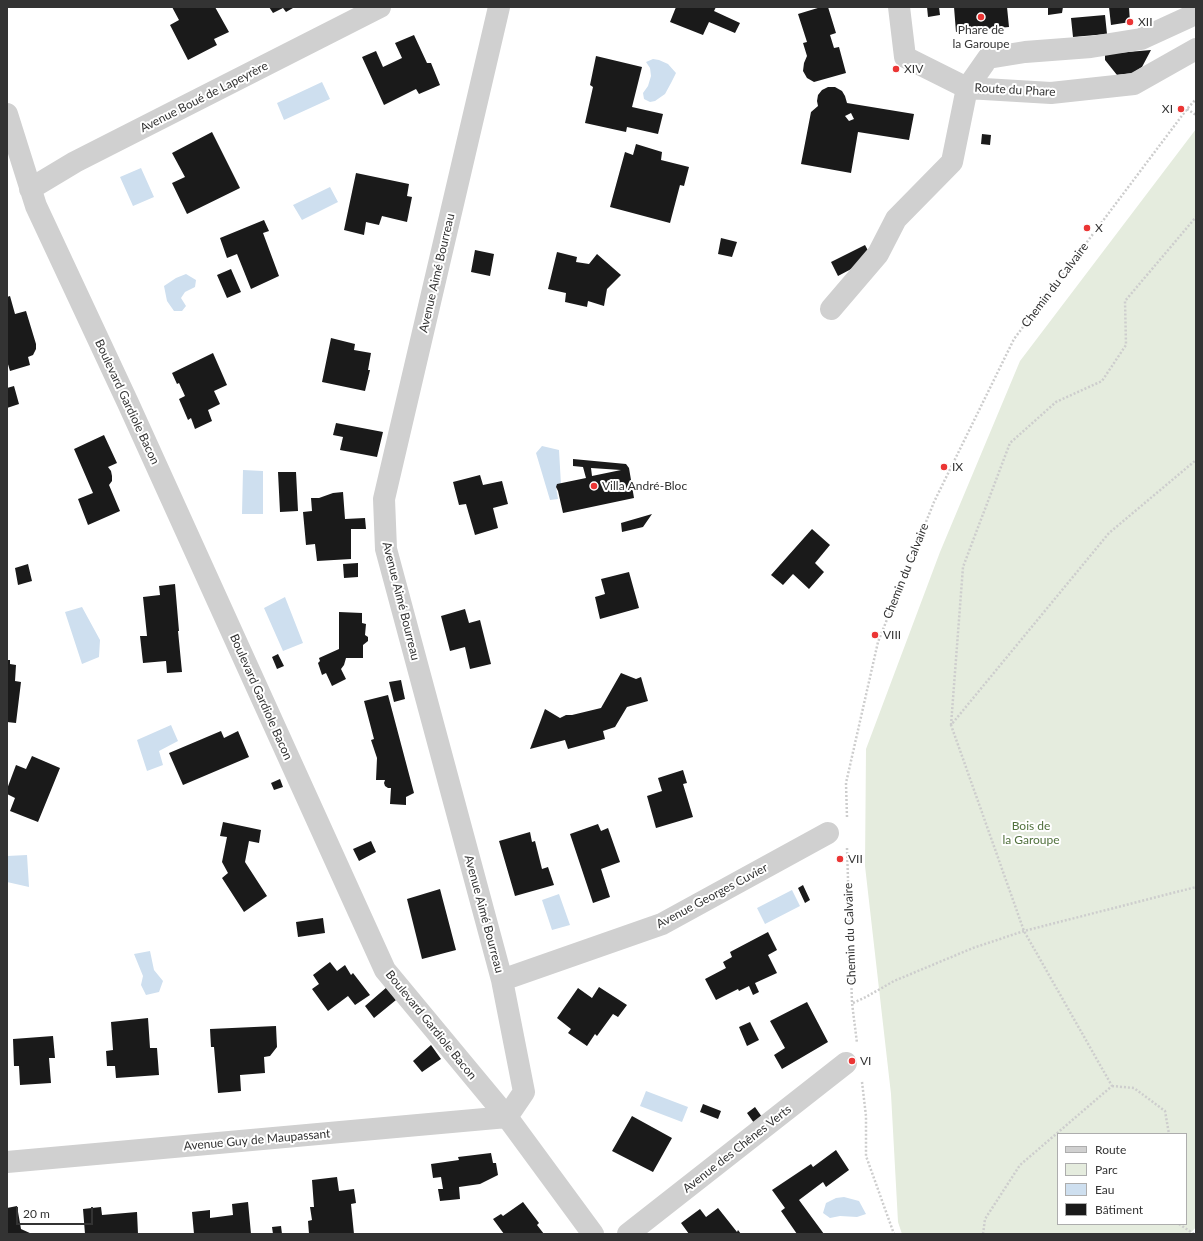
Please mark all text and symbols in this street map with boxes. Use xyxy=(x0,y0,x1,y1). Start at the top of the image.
marker: Phare de la Garoupe xyxy=(976,12,986,22)
place label: XII xyxy=(1138,15,1153,29)
marker: XII xyxy=(1125,17,1135,27)
place label: Phare de la Garoupe xyxy=(952,23,1010,51)
street label: Avenue Boué de Lapeyrère xyxy=(138,58,270,136)
place label: XIV xyxy=(904,62,923,76)
marker: XIV xyxy=(891,64,901,74)
street label: Route du Phare xyxy=(974,81,1056,99)
place label: XI xyxy=(1162,102,1173,116)
marker: XI xyxy=(1176,104,1186,114)
street label: Avenue Aimé Bourreau xyxy=(416,212,458,334)
place label: X xyxy=(1095,221,1103,235)
marker: X xyxy=(1082,223,1092,233)
street label: Chemin du Calvaire xyxy=(1018,240,1092,330)
street label: Boulevard Gardiole Bacon xyxy=(92,337,162,467)
place label: IX xyxy=(952,460,963,474)
marker: IX xyxy=(939,462,949,472)
place label: Villa André-Bloc xyxy=(602,479,687,493)
marker: Villa André-Bloc xyxy=(589,481,599,491)
street label: Chemin du Calvaire xyxy=(880,521,932,621)
street label: Avenue Aimé Bourreau xyxy=(379,540,423,662)
place label: VIII xyxy=(883,628,901,642)
marker: VIII xyxy=(870,630,880,640)
street label: Boulevard Gardiole Bacon xyxy=(227,632,295,762)
park label: Bois de la Garoupe xyxy=(1002,819,1060,847)
place label: VII xyxy=(848,852,863,866)
street label: Avenue Aimé Bourreau xyxy=(461,853,507,975)
marker: VII xyxy=(835,854,845,864)
street label: Avenue Georges Cuvier xyxy=(654,861,770,931)
street label: Chemin du Calvaire xyxy=(841,883,859,985)
street label: Boulevard Gardiole Bacon xyxy=(382,967,480,1083)
place label: VI xyxy=(860,1054,871,1068)
marker: VI xyxy=(847,1056,857,1066)
street label: Avenue des Chênes Verts xyxy=(680,1102,794,1196)
street label: Avenue Guy de Maupassant xyxy=(183,1126,331,1154)
legend xyxy=(1057,1133,1187,1225)
text: Route xyxy=(1095,1142,1126,1157)
text: Parc xyxy=(1095,1162,1118,1177)
text: Eau xyxy=(1095,1182,1115,1197)
scale bar xyxy=(18,1199,95,1225)
text: Bâtiment xyxy=(1095,1202,1143,1217)
text: 20 m xyxy=(23,1206,50,1221)

